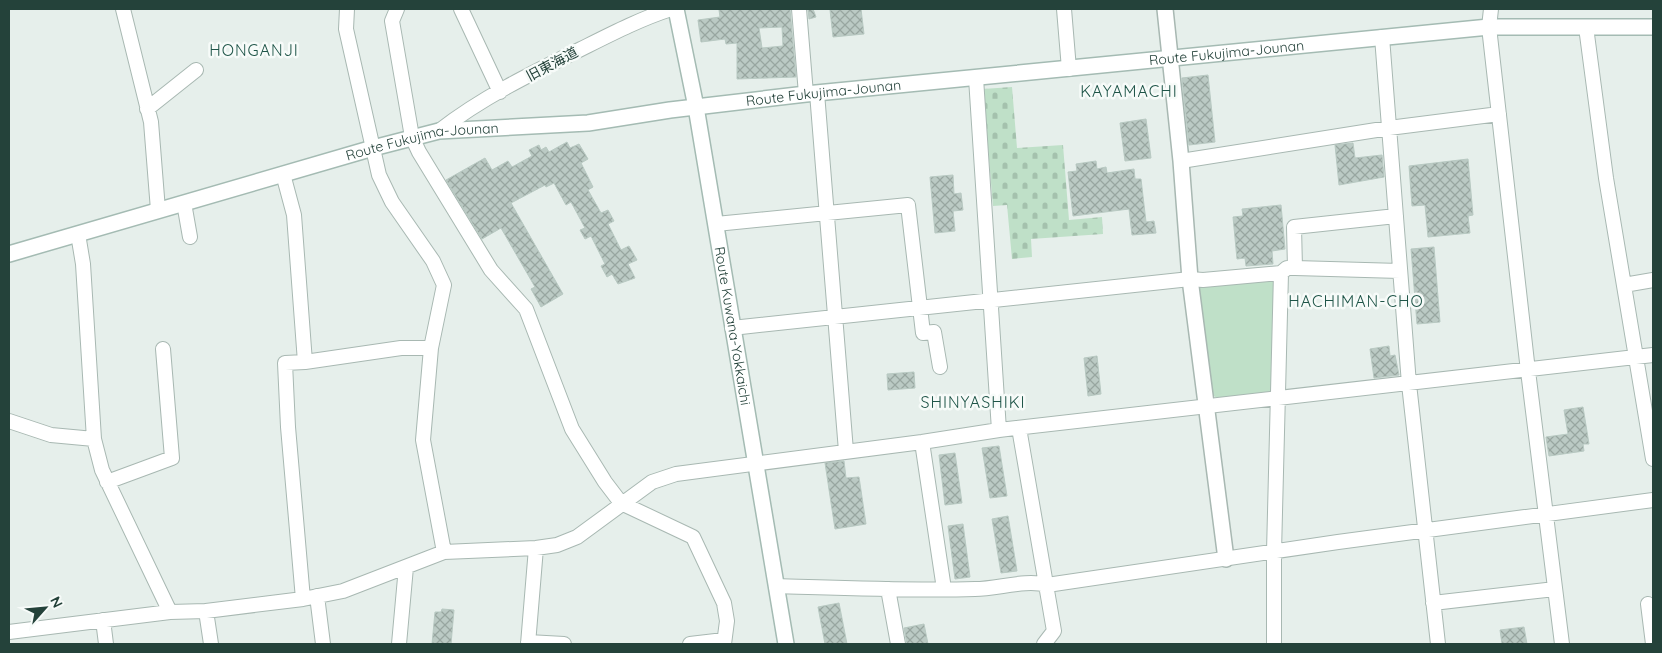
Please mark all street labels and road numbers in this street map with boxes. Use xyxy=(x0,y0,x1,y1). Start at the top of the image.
street label: Route Fukujima-Jounan xyxy=(1148,36,1305,69)
street label: 旧東海道 xyxy=(523,43,581,85)
street label: Route Fukujima-Jounan xyxy=(745,76,902,110)
street label: Route Fukujima-Jounan xyxy=(344,119,499,164)
street label: Route Kuwana-Yokkaichi xyxy=(711,245,755,407)

